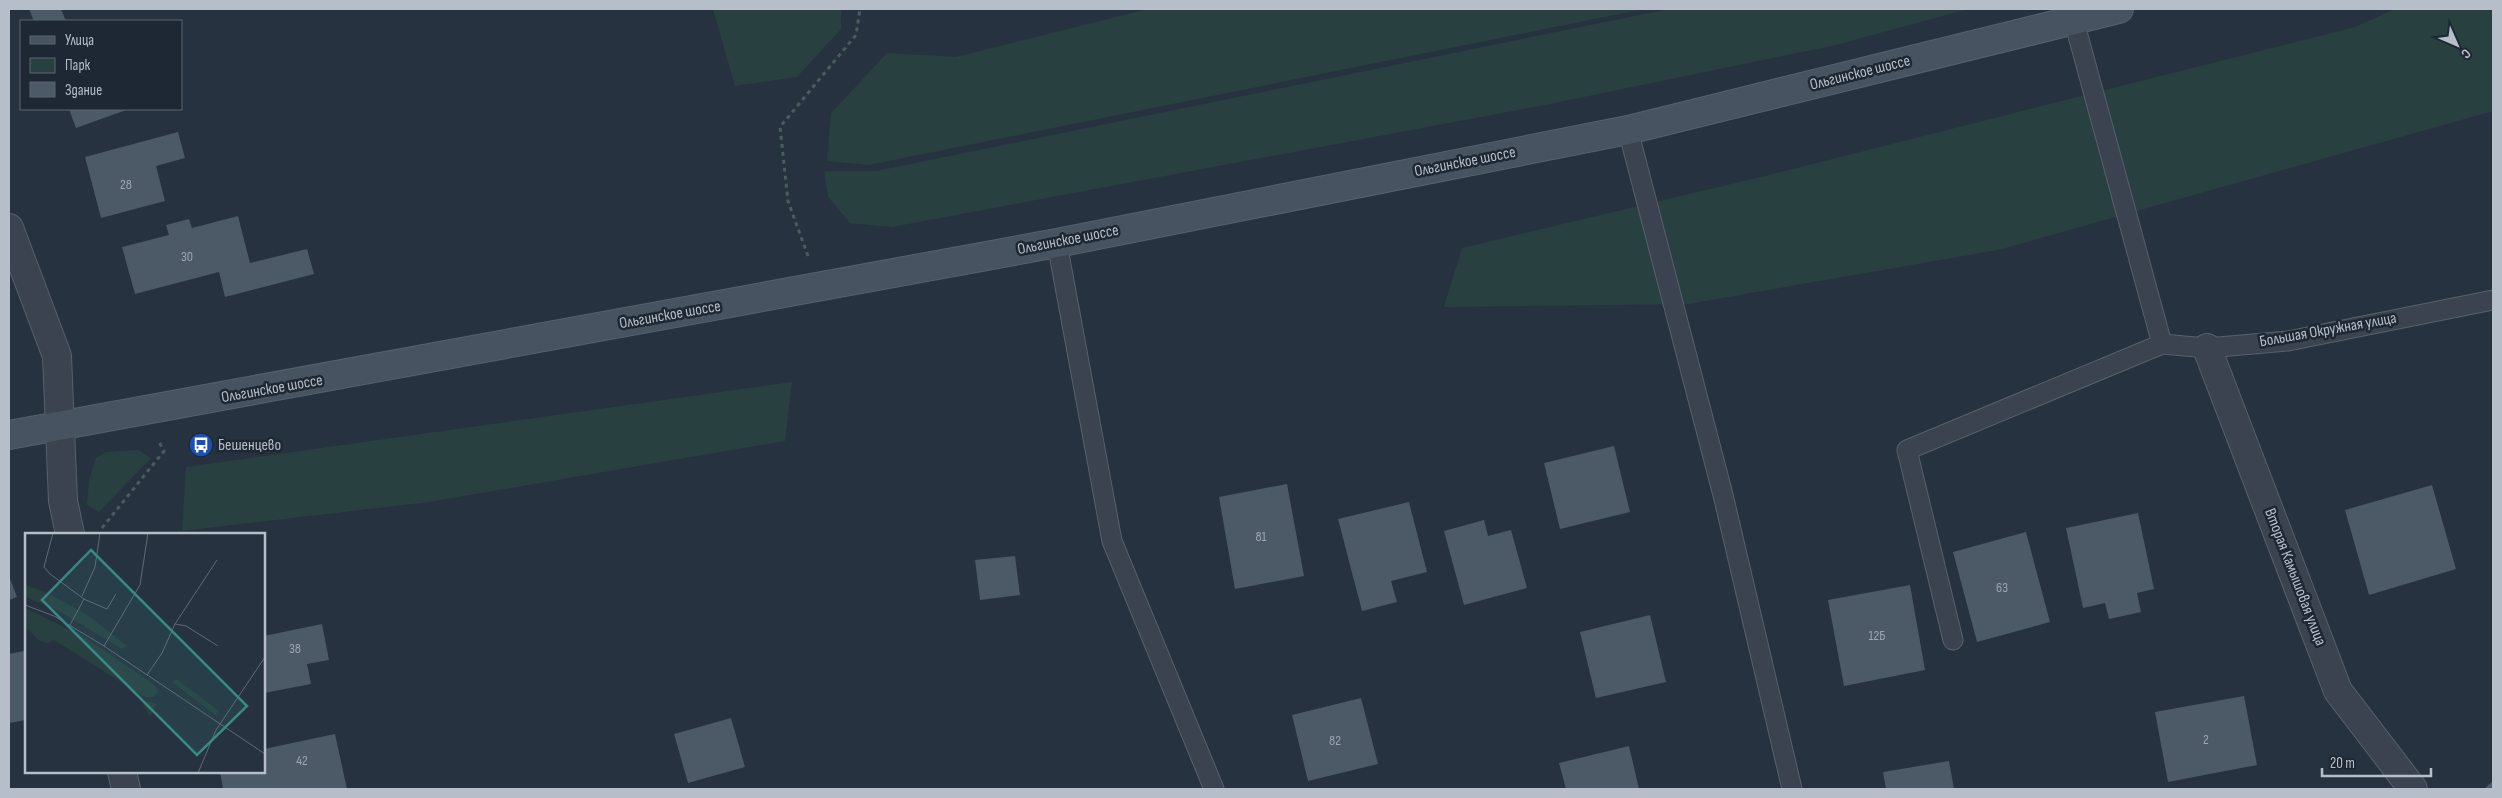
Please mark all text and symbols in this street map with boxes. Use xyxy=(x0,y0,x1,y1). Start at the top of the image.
legend xyxy=(20,20,182,110)
north arrow xyxy=(2432,20,2482,70)
text: Улица xyxy=(65,31,94,50)
text: С xyxy=(2457,45,2474,62)
street label: Ольгинское шоссе xyxy=(1808,51,1912,95)
text: Парк xyxy=(65,56,91,75)
text: Здание xyxy=(65,81,102,100)
street label: Ольгинское шоссе xyxy=(1413,143,1517,181)
house number: 28 xyxy=(120,176,132,193)
street label: Ольгинское шоссе xyxy=(1016,221,1120,259)
house number: 30 xyxy=(181,248,193,265)
street label: Ольгинское шоссе xyxy=(618,297,722,333)
street label: Большая Окружная улица xyxy=(2258,309,2398,351)
street label: Ольгинское шоссе xyxy=(220,371,324,407)
bus stop icon: Бешенцево xyxy=(188,432,214,458)
place label: Бешенцево xyxy=(218,436,281,455)
street label: Вторая Камышовая улица xyxy=(2260,506,2330,648)
house number: 81 xyxy=(1255,528,1267,545)
inset map xyxy=(25,533,265,773)
house number: 63 xyxy=(1996,579,2008,596)
house number: 12Б xyxy=(1869,627,1885,644)
house number: 38 xyxy=(289,640,301,657)
house number: 2 xyxy=(2203,731,2209,748)
house number: 82 xyxy=(1329,732,1341,749)
scale bar xyxy=(2322,746,2431,778)
house number: 42 xyxy=(296,752,308,769)
text: 20 m xyxy=(2330,754,2355,773)

